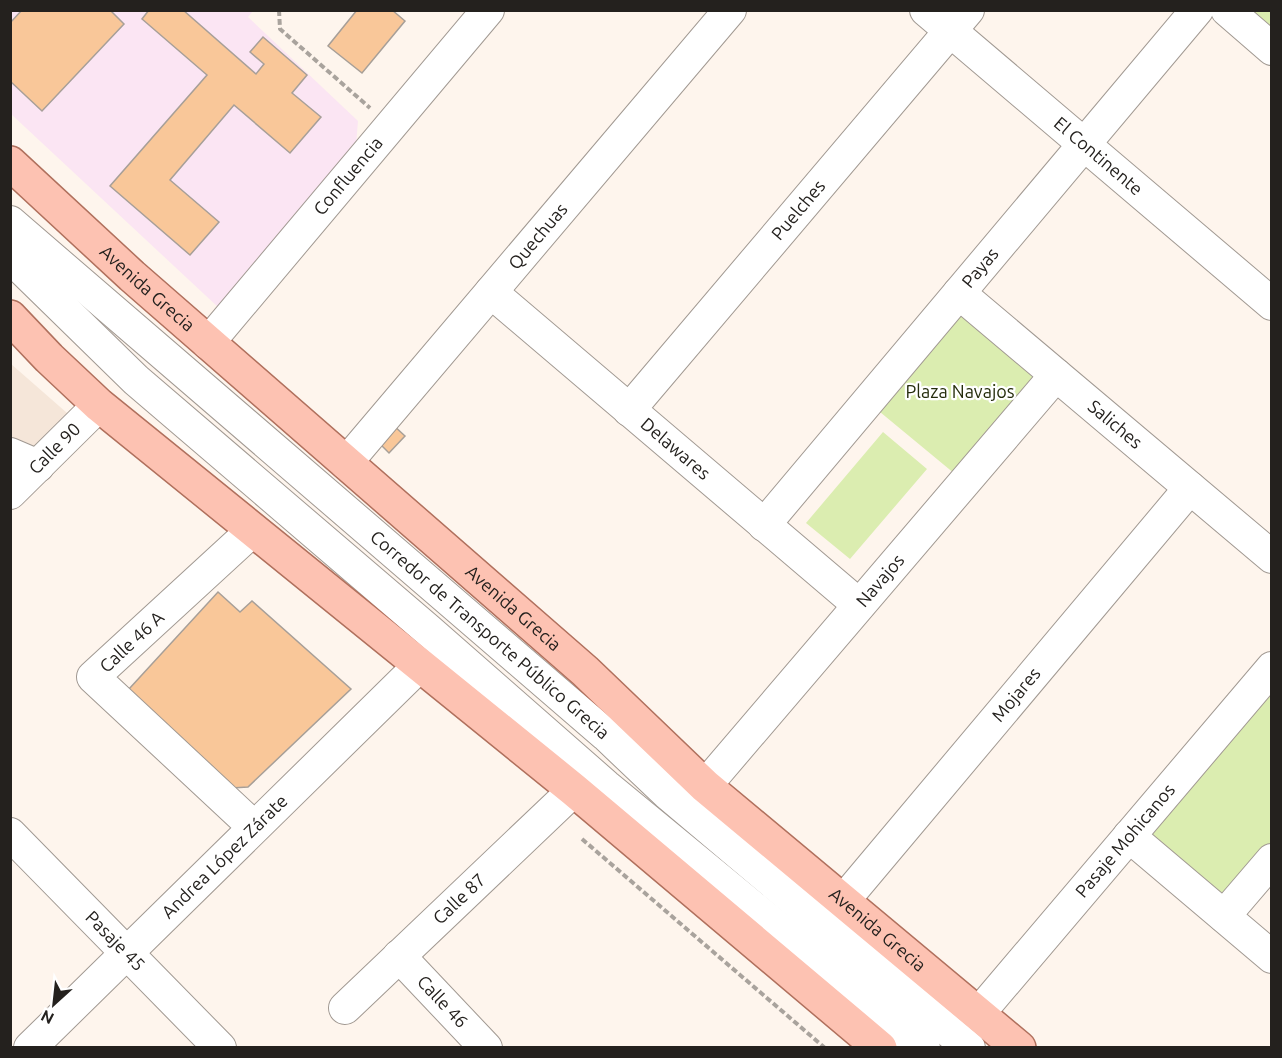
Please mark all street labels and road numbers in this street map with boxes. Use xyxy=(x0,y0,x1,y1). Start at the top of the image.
street label: El Continente xyxy=(1051,112,1147,199)
street label: Confluencia xyxy=(309,132,386,219)
street label: Puelches xyxy=(767,175,829,243)
street label: Quechuas xyxy=(504,199,571,274)
street label: Avenida Grecia xyxy=(97,241,199,335)
street label: Payas xyxy=(957,243,1002,291)
street label: Saliches xyxy=(1085,395,1147,452)
street label: Delawares xyxy=(637,413,715,483)
street label: Calle 90 xyxy=(24,418,84,478)
street label: Corredor de Transporte Público Grecia xyxy=(367,526,614,742)
street label: Navajos xyxy=(852,549,908,610)
street label: Avenida Grecia xyxy=(462,561,565,654)
street label: Calle 46 A xyxy=(95,606,168,676)
street label: Mojares xyxy=(987,663,1044,725)
street label: Pasaje Mohicanos xyxy=(1071,779,1178,901)
street label: Andrea López Zárate xyxy=(157,790,291,922)
street label: Calle 87 xyxy=(429,869,489,928)
street label: Avenida Grecia xyxy=(826,883,930,975)
street label: Pasaje 45 xyxy=(82,906,149,974)
street label: Calle 46 xyxy=(414,971,472,1031)

